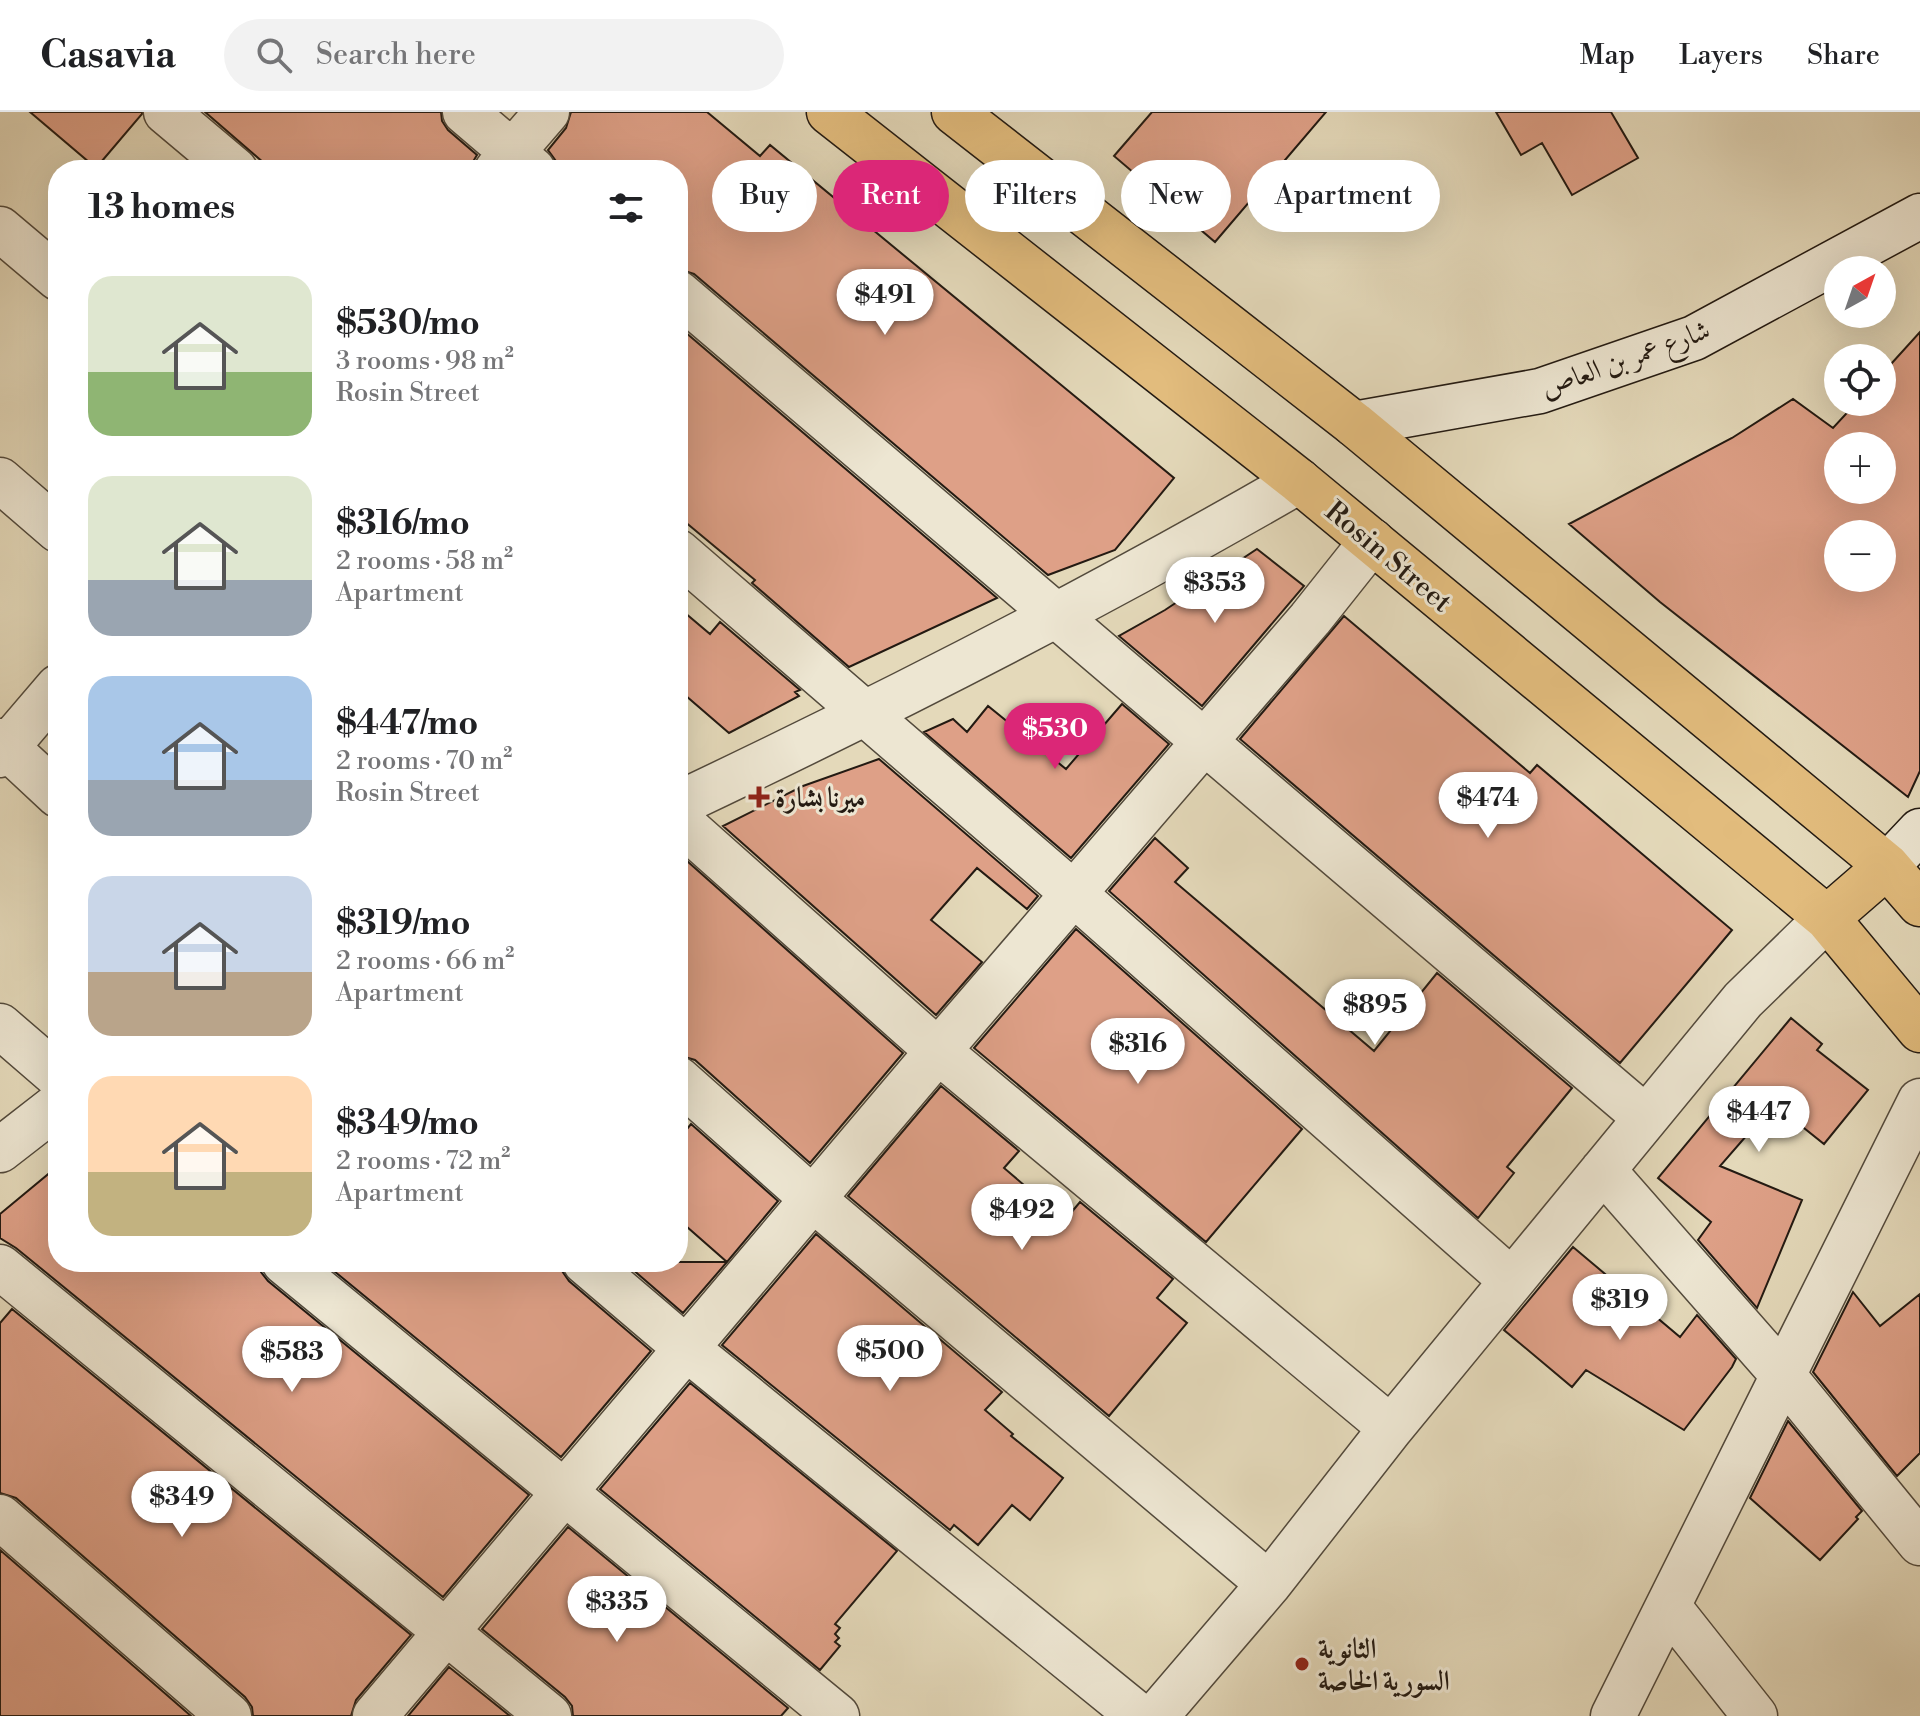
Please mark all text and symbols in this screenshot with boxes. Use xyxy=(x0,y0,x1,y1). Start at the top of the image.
search box xyxy=(224,19,784,91)
text: Casavia xyxy=(40,32,176,79)
icon: search xyxy=(252,33,296,77)
text: Search here xyxy=(316,36,476,74)
text: Map xyxy=(1580,38,1635,73)
text: Layers xyxy=(1679,38,1763,73)
text: Share xyxy=(1807,38,1880,73)
chip: Buy xyxy=(712,160,817,232)
chip: Rent xyxy=(833,160,949,232)
chip: Filters xyxy=(965,160,1105,232)
chip: New xyxy=(1121,160,1231,232)
chip: Apartment xyxy=(1247,160,1440,232)
icon: filters xyxy=(604,186,648,230)
text: 13 homes xyxy=(88,187,235,229)
north arrow xyxy=(1824,256,1896,328)
map controls xyxy=(1824,256,1896,592)
pin: $491 xyxy=(838,269,932,337)
text: $491 xyxy=(855,279,915,311)
text: $530/mo xyxy=(336,303,480,345)
icon: home xyxy=(152,308,248,404)
street label: شارع عمر بن العاص xyxy=(1536,313,1717,411)
button: locate xyxy=(1824,344,1896,416)
text: 3 rooms · 98 m² xyxy=(336,345,514,377)
text: Rosin Street xyxy=(336,377,480,409)
button: + xyxy=(1824,432,1896,504)
street label: Rosin Street xyxy=(1317,494,1459,620)
text: $316/mo xyxy=(336,503,470,545)
icon: home xyxy=(152,508,248,604)
button: − xyxy=(1824,520,1896,592)
text: 2 rooms · 58 m² xyxy=(336,545,513,577)
pin: $353 xyxy=(1168,557,1262,625)
text: $353 xyxy=(1184,567,1246,599)
text: Apartment xyxy=(336,577,464,609)
text: $447/mo xyxy=(336,703,478,745)
pin: $530 xyxy=(1008,703,1102,771)
icon: home xyxy=(152,708,248,804)
text: $530 xyxy=(1022,713,1088,745)
text: 2 rooms · 70 m² xyxy=(336,745,512,777)
pin: $474 xyxy=(1441,772,1535,840)
text: Rosin Street xyxy=(336,777,480,809)
place label: ميرنا بشارة xyxy=(775,781,865,816)
text: $474 xyxy=(1457,782,1519,814)
marker: ميرنا بشارة xyxy=(750,788,768,806)
text: $319/mo xyxy=(336,903,470,945)
icon: home xyxy=(152,908,248,1004)
text: 2 rooms · 66 m² xyxy=(336,945,514,977)
text: Apartment xyxy=(336,977,464,1009)
pin: $895 xyxy=(1328,979,1422,1047)
text: $895 xyxy=(1343,989,1407,1021)
pin: $316 xyxy=(1091,1018,1185,1086)
text: $316 xyxy=(1109,1028,1167,1060)
pin: $447 xyxy=(1712,1086,1806,1154)
text: $447 xyxy=(1727,1096,1791,1128)
text: $349/mo xyxy=(336,1103,479,1145)
icon: home xyxy=(152,1108,248,1204)
text: 2 rooms · 72 m² xyxy=(336,1145,510,1177)
text: Apartment xyxy=(336,1177,464,1209)
pin: $492 xyxy=(975,1184,1069,1252)
text: $492 xyxy=(989,1194,1055,1226)
pin: $319 xyxy=(1573,1274,1667,1342)
text: $319 xyxy=(1591,1284,1649,1316)
pin: $500 xyxy=(843,1325,937,1393)
pin: $583 xyxy=(245,1326,339,1394)
text: $500 xyxy=(855,1335,925,1367)
text: $583 xyxy=(260,1336,324,1368)
pin: $349 xyxy=(135,1471,229,1539)
text: $349 xyxy=(149,1481,215,1513)
pin: $335 xyxy=(570,1576,664,1644)
text: $335 xyxy=(586,1586,648,1618)
place label: الثانوية السورية الخاصة xyxy=(1318,1632,1450,1699)
marker: الثانوية السورية الخاصة xyxy=(1293,1655,1311,1673)

